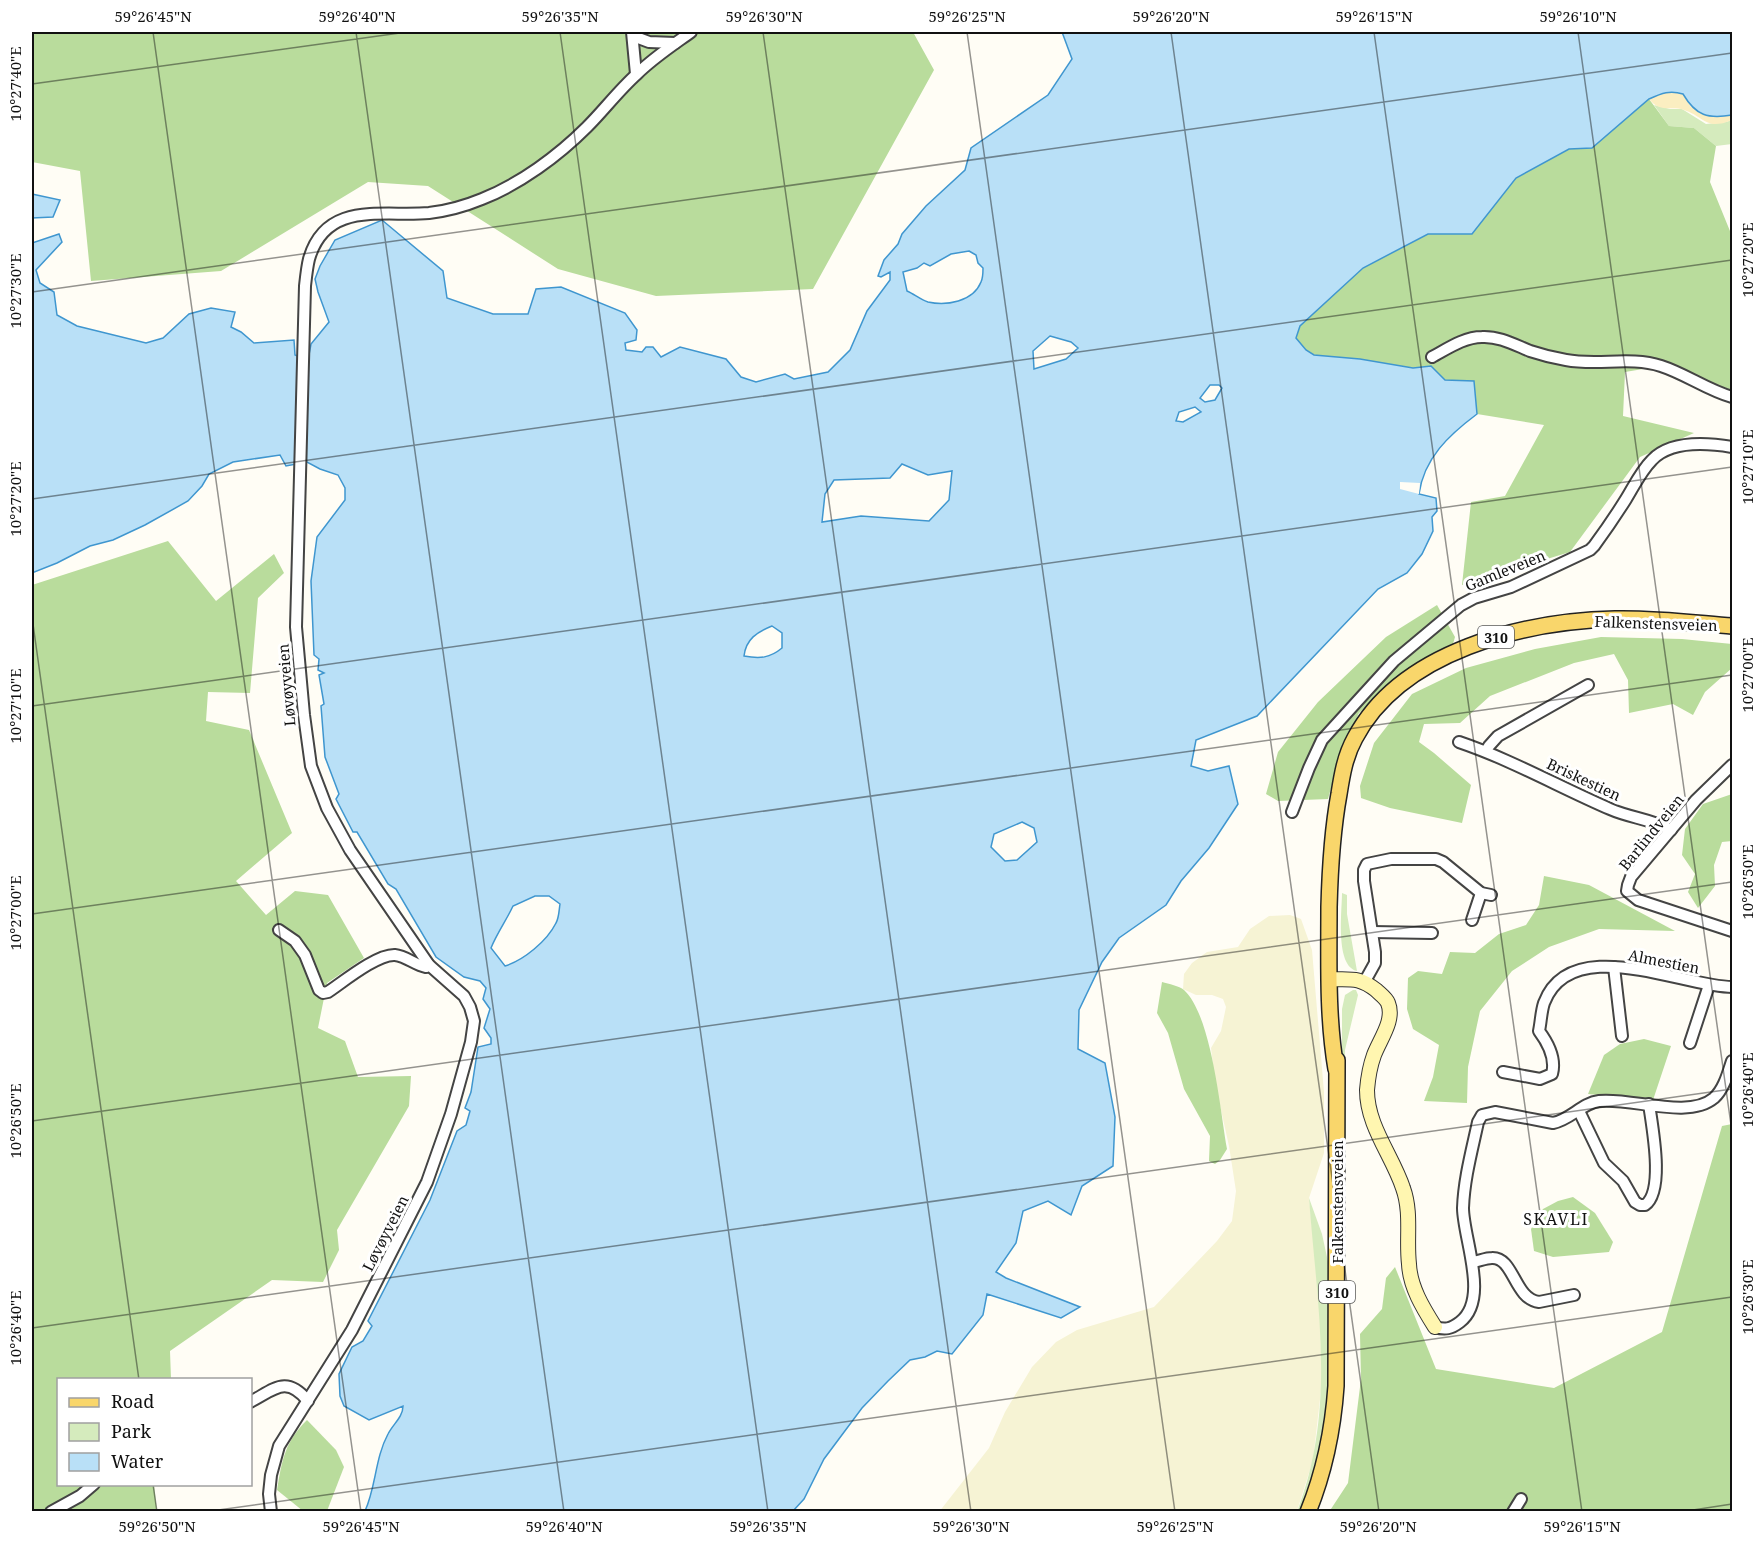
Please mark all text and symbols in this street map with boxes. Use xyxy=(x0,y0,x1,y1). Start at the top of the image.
text: 59°26'45"N xyxy=(114,6,192,26)
text: 59°26'40"N xyxy=(318,6,396,26)
text: 59°26'35"N xyxy=(521,6,599,26)
text: 59°26'30"N xyxy=(725,6,803,26)
text: 59°26'25"N xyxy=(928,6,1006,26)
text: 59°26'20"N xyxy=(1132,6,1210,26)
text: 59°26'15"N xyxy=(1335,6,1413,26)
text: 59°26'10"N xyxy=(1539,6,1617,26)
text: 10°27'40"E xyxy=(5,46,25,122)
text: 10°27'20"E xyxy=(1737,222,1757,298)
text: 10°27'30"E xyxy=(5,253,25,329)
text: 10°27'10"E xyxy=(1737,429,1757,505)
text: 10°27'20"E xyxy=(5,461,25,537)
street label: Gamleveien xyxy=(1462,545,1549,595)
street label: Falkenstensveien xyxy=(1594,611,1718,635)
road number: 310 xyxy=(1478,626,1514,648)
text: 10°27'00"E xyxy=(1737,637,1757,713)
street label: Løvøyveien xyxy=(272,643,300,727)
text: 10°27'10"E xyxy=(5,668,25,744)
street label: Briskestien xyxy=(1544,753,1625,805)
street label: Barlindveien xyxy=(1614,789,1688,874)
text: 10°26'50"E xyxy=(1737,844,1757,920)
text: 10°27'00"E xyxy=(5,875,25,951)
street label: Almestien xyxy=(1627,944,1702,978)
text: 10°26'40"E xyxy=(1737,1052,1757,1128)
text: 10°26'50"E xyxy=(5,1083,25,1159)
street label: Falkenstensveien xyxy=(1327,1140,1347,1264)
street label: Løvøyveien xyxy=(357,1191,413,1274)
district label: SKAVLI xyxy=(1523,1208,1589,1230)
text: 10°26'30"E xyxy=(1737,1259,1757,1335)
road number: 310 xyxy=(1319,1281,1355,1303)
text: 10°26'40"E xyxy=(5,1290,25,1366)
legend xyxy=(57,1378,252,1486)
text: Road xyxy=(111,1389,154,1413)
text: Park xyxy=(111,1419,151,1443)
text: Water xyxy=(111,1449,164,1473)
text: 59°26'50"N xyxy=(118,1516,196,1536)
text: 59°26'45"N xyxy=(322,1516,400,1536)
text: 59°26'40"N xyxy=(525,1516,603,1536)
text: 59°26'35"N xyxy=(729,1516,807,1536)
text: 59°26'30"N xyxy=(932,1516,1010,1536)
text: 59°26'25"N xyxy=(1136,1516,1214,1536)
text: 59°26'20"N xyxy=(1339,1516,1417,1536)
text: 59°26'15"N xyxy=(1543,1516,1621,1536)

